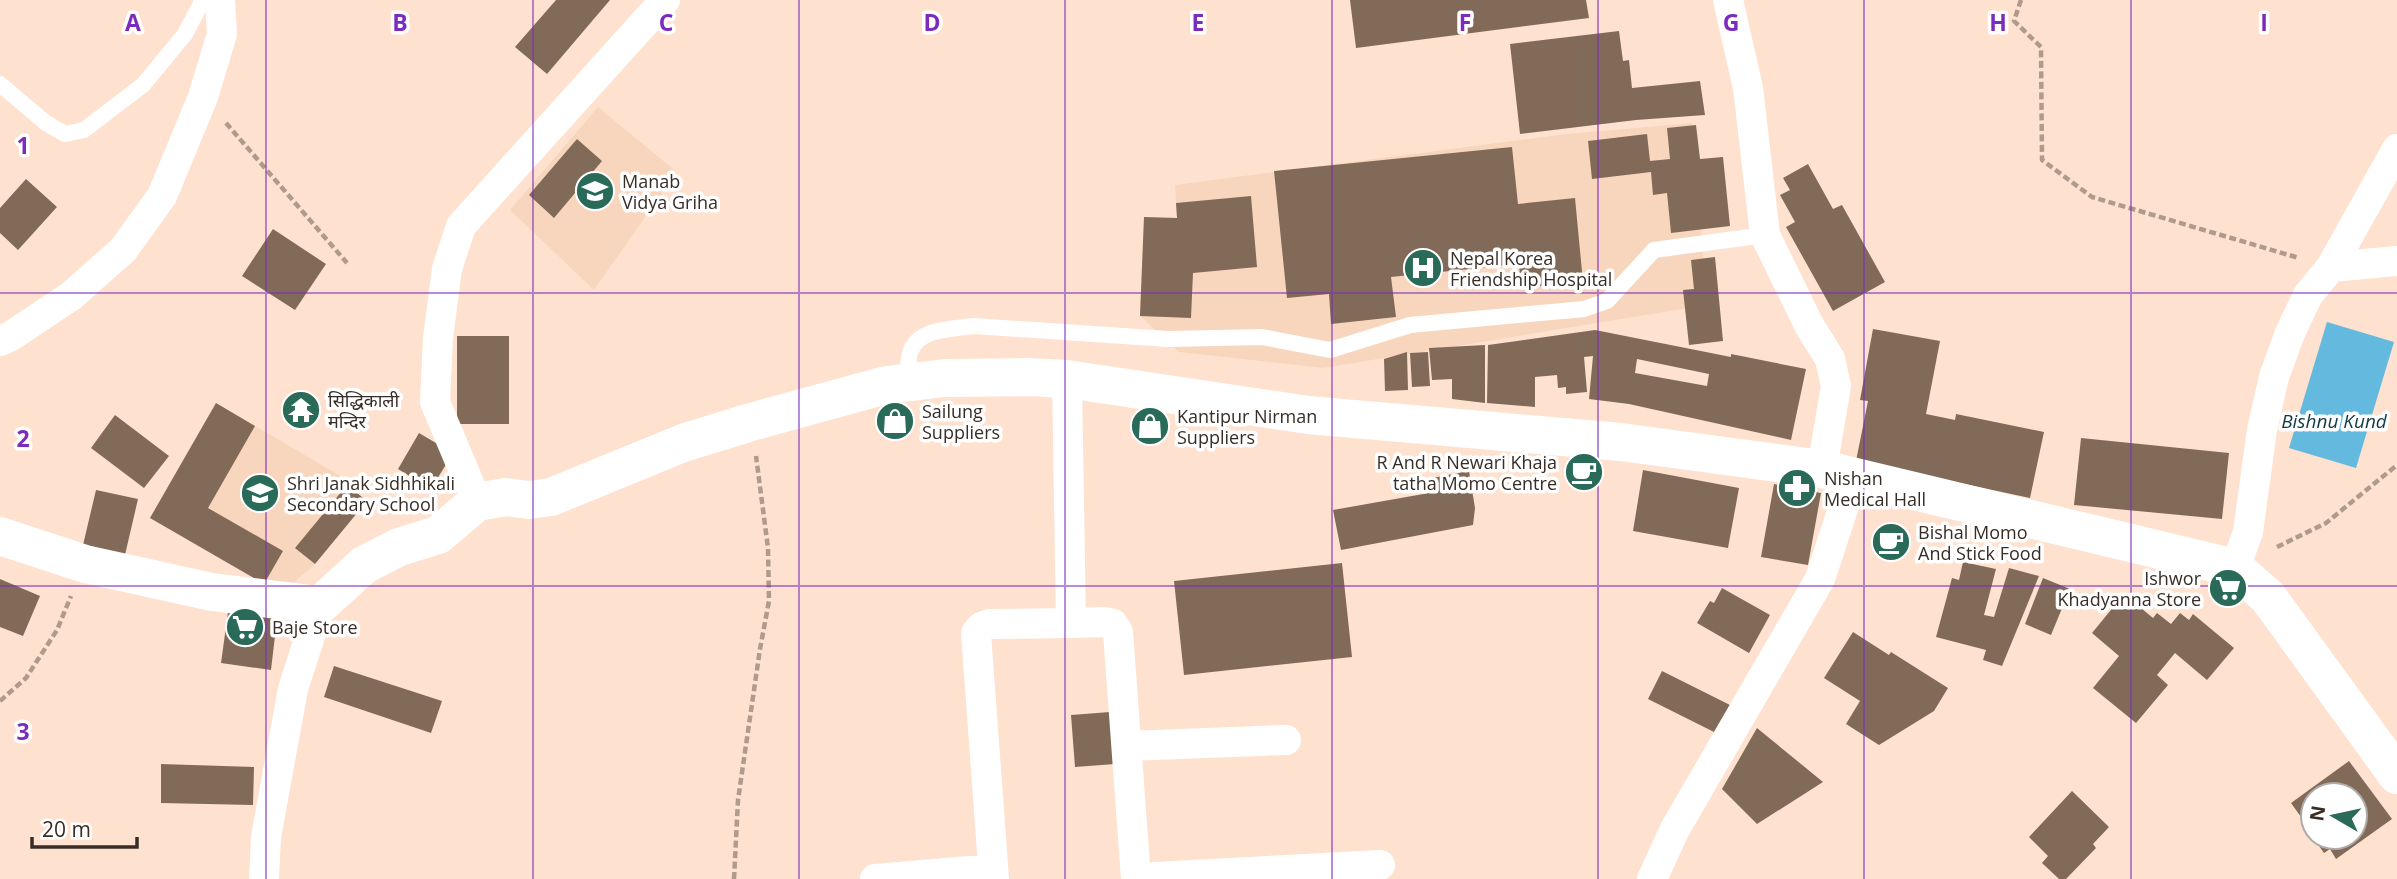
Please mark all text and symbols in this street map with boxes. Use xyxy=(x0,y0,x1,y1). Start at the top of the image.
text: A xyxy=(125,6,141,38)
text: B xyxy=(392,6,408,38)
text: C xyxy=(659,6,673,38)
text: D xyxy=(923,6,941,38)
text: E xyxy=(1192,6,1204,38)
text: F xyxy=(1459,6,1471,38)
text: G xyxy=(1723,6,1739,38)
text: H xyxy=(1989,6,2007,38)
text: I xyxy=(2260,6,2268,38)
text: 1 xyxy=(16,129,30,161)
place label: Manab Vidya Griha xyxy=(622,169,718,214)
school or university icon: Manab Vidya Griha xyxy=(574,170,616,212)
place label: Nepal Korea Friendship Hospital xyxy=(1450,246,1612,291)
hospital icon: Nepal Korea Friendship Hospital xyxy=(1402,247,1444,289)
place label: सिद्धिकाली मन्दिर xyxy=(328,388,400,433)
temple icon: सिद्धिकाली मन्दिर xyxy=(280,389,322,431)
place label: Sailung Suppliers xyxy=(922,399,1000,444)
shop icon: Sailung Suppliers xyxy=(874,400,916,442)
place label: Kantipur Nirman Suppliers xyxy=(1177,404,1317,449)
shop icon: Kantipur Nirman Suppliers xyxy=(1129,405,1171,447)
water label: Bishnu Kund xyxy=(2281,408,2388,434)
text: 2 xyxy=(16,422,30,454)
place label: R And R Newari Khaja tatha Momo Centre xyxy=(1377,450,1557,495)
cafe icon: R And R Newari Khaja tatha Momo Centre xyxy=(1563,451,1605,493)
place label: Nishan Medical Hall xyxy=(1824,466,1926,511)
pharmacy icon: Nishan Medical Hall xyxy=(1776,467,1818,509)
place label: Shri Janak Sidhhikali Secondary School xyxy=(287,471,455,516)
school or university icon: Shri Janak Sidhhikali Secondary School xyxy=(239,472,281,514)
place label: Bishal Momo And Stick Food xyxy=(1918,520,2042,565)
cafe icon: Bishal Momo And Stick Food xyxy=(1870,521,1912,563)
place label: Ishwor Khadyanna Store xyxy=(2058,566,2202,611)
supermarket icon: Ishwor Khadyanna Store xyxy=(2207,567,2249,609)
supermarket icon: Baje Store xyxy=(224,606,266,648)
place label: Baje Store xyxy=(272,615,358,639)
text: 3 xyxy=(16,715,30,747)
north arrow xyxy=(2299,781,2369,851)
text: N xyxy=(2303,804,2331,823)
scale bar xyxy=(32,806,136,850)
text: 20 m xyxy=(42,815,91,843)

